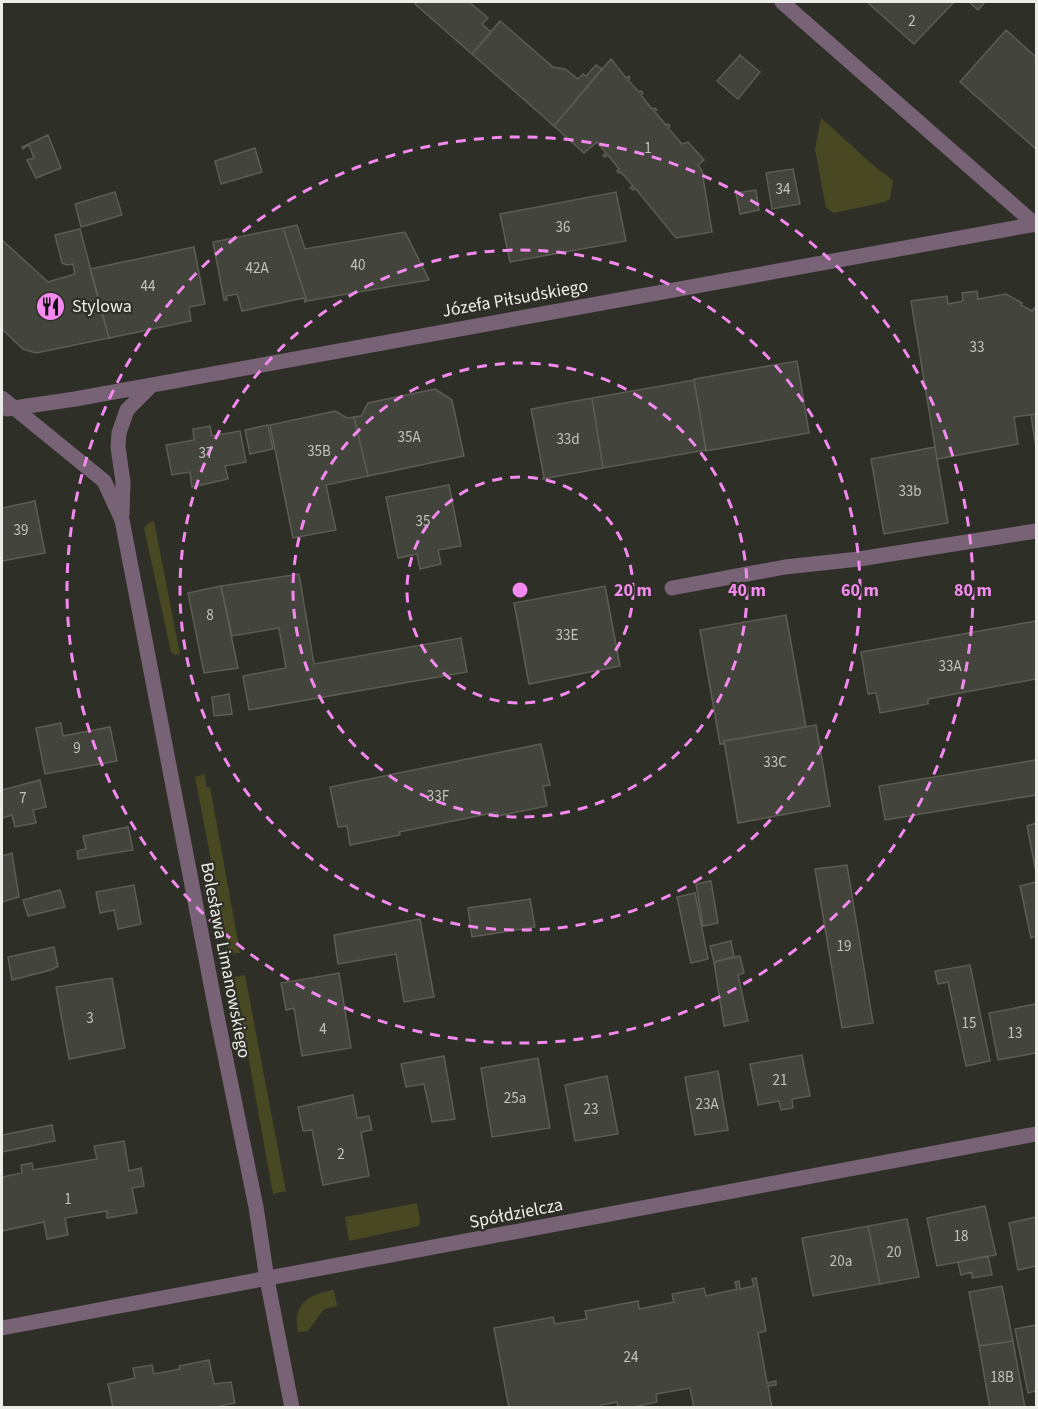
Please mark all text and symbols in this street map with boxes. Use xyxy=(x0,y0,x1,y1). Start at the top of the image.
house number: 2 xyxy=(908,11,916,32)
house number: 1 xyxy=(644,138,652,159)
house number: 34 xyxy=(776,179,791,200)
house number: 36 xyxy=(556,217,570,238)
house number: 40 xyxy=(351,255,365,276)
house number: 42A xyxy=(245,258,269,279)
street label: Józefa Piłsudskiego xyxy=(440,273,590,324)
house number: 44 xyxy=(141,276,156,297)
restaurant icon: Stylowa xyxy=(35,290,67,322)
place label: Stylowa xyxy=(72,294,132,319)
house number: 33 xyxy=(970,337,984,358)
house number: 35A xyxy=(397,427,421,448)
house number: 33d xyxy=(556,429,580,450)
house number: 35B xyxy=(307,441,331,462)
house number: 37 xyxy=(199,443,213,464)
house number: 33b xyxy=(898,481,922,502)
house number: 35 xyxy=(416,511,430,532)
house number: 39 xyxy=(14,520,28,541)
text: 20 m xyxy=(614,578,652,603)
text: 40 m xyxy=(728,578,766,603)
text: 60 m xyxy=(841,578,879,603)
text: 80 m xyxy=(954,578,992,603)
centre of rings xyxy=(510,580,530,600)
house number: 8 xyxy=(206,605,214,626)
house number: 33E xyxy=(556,625,578,646)
house number: 33A xyxy=(938,656,962,677)
house number: 9 xyxy=(73,738,81,759)
house number: 33C xyxy=(763,752,787,773)
house number: 33F xyxy=(427,786,450,807)
house number: 7 xyxy=(19,788,27,809)
street label: Bolesława Limanowskiego xyxy=(194,860,257,1060)
house number: 19 xyxy=(837,936,851,957)
house number: 3 xyxy=(86,1008,94,1029)
house number: 15 xyxy=(962,1013,976,1034)
house number: 4 xyxy=(319,1019,327,1040)
house number: 13 xyxy=(1008,1023,1022,1044)
house number: 21 xyxy=(773,1070,787,1091)
house number: 25a xyxy=(504,1088,526,1109)
house number: 23A xyxy=(695,1094,719,1115)
house number: 23 xyxy=(584,1099,598,1120)
house number: 2 xyxy=(337,1144,345,1165)
house number: 1 xyxy=(64,1189,72,1210)
street label: Spółdzielcza xyxy=(467,1192,565,1235)
house number: 18 xyxy=(954,1226,968,1247)
house number: 20 xyxy=(887,1242,901,1263)
house number: 20a xyxy=(830,1251,852,1272)
house number: 24 xyxy=(624,1347,639,1368)
house number: 18B xyxy=(990,1367,1014,1388)

